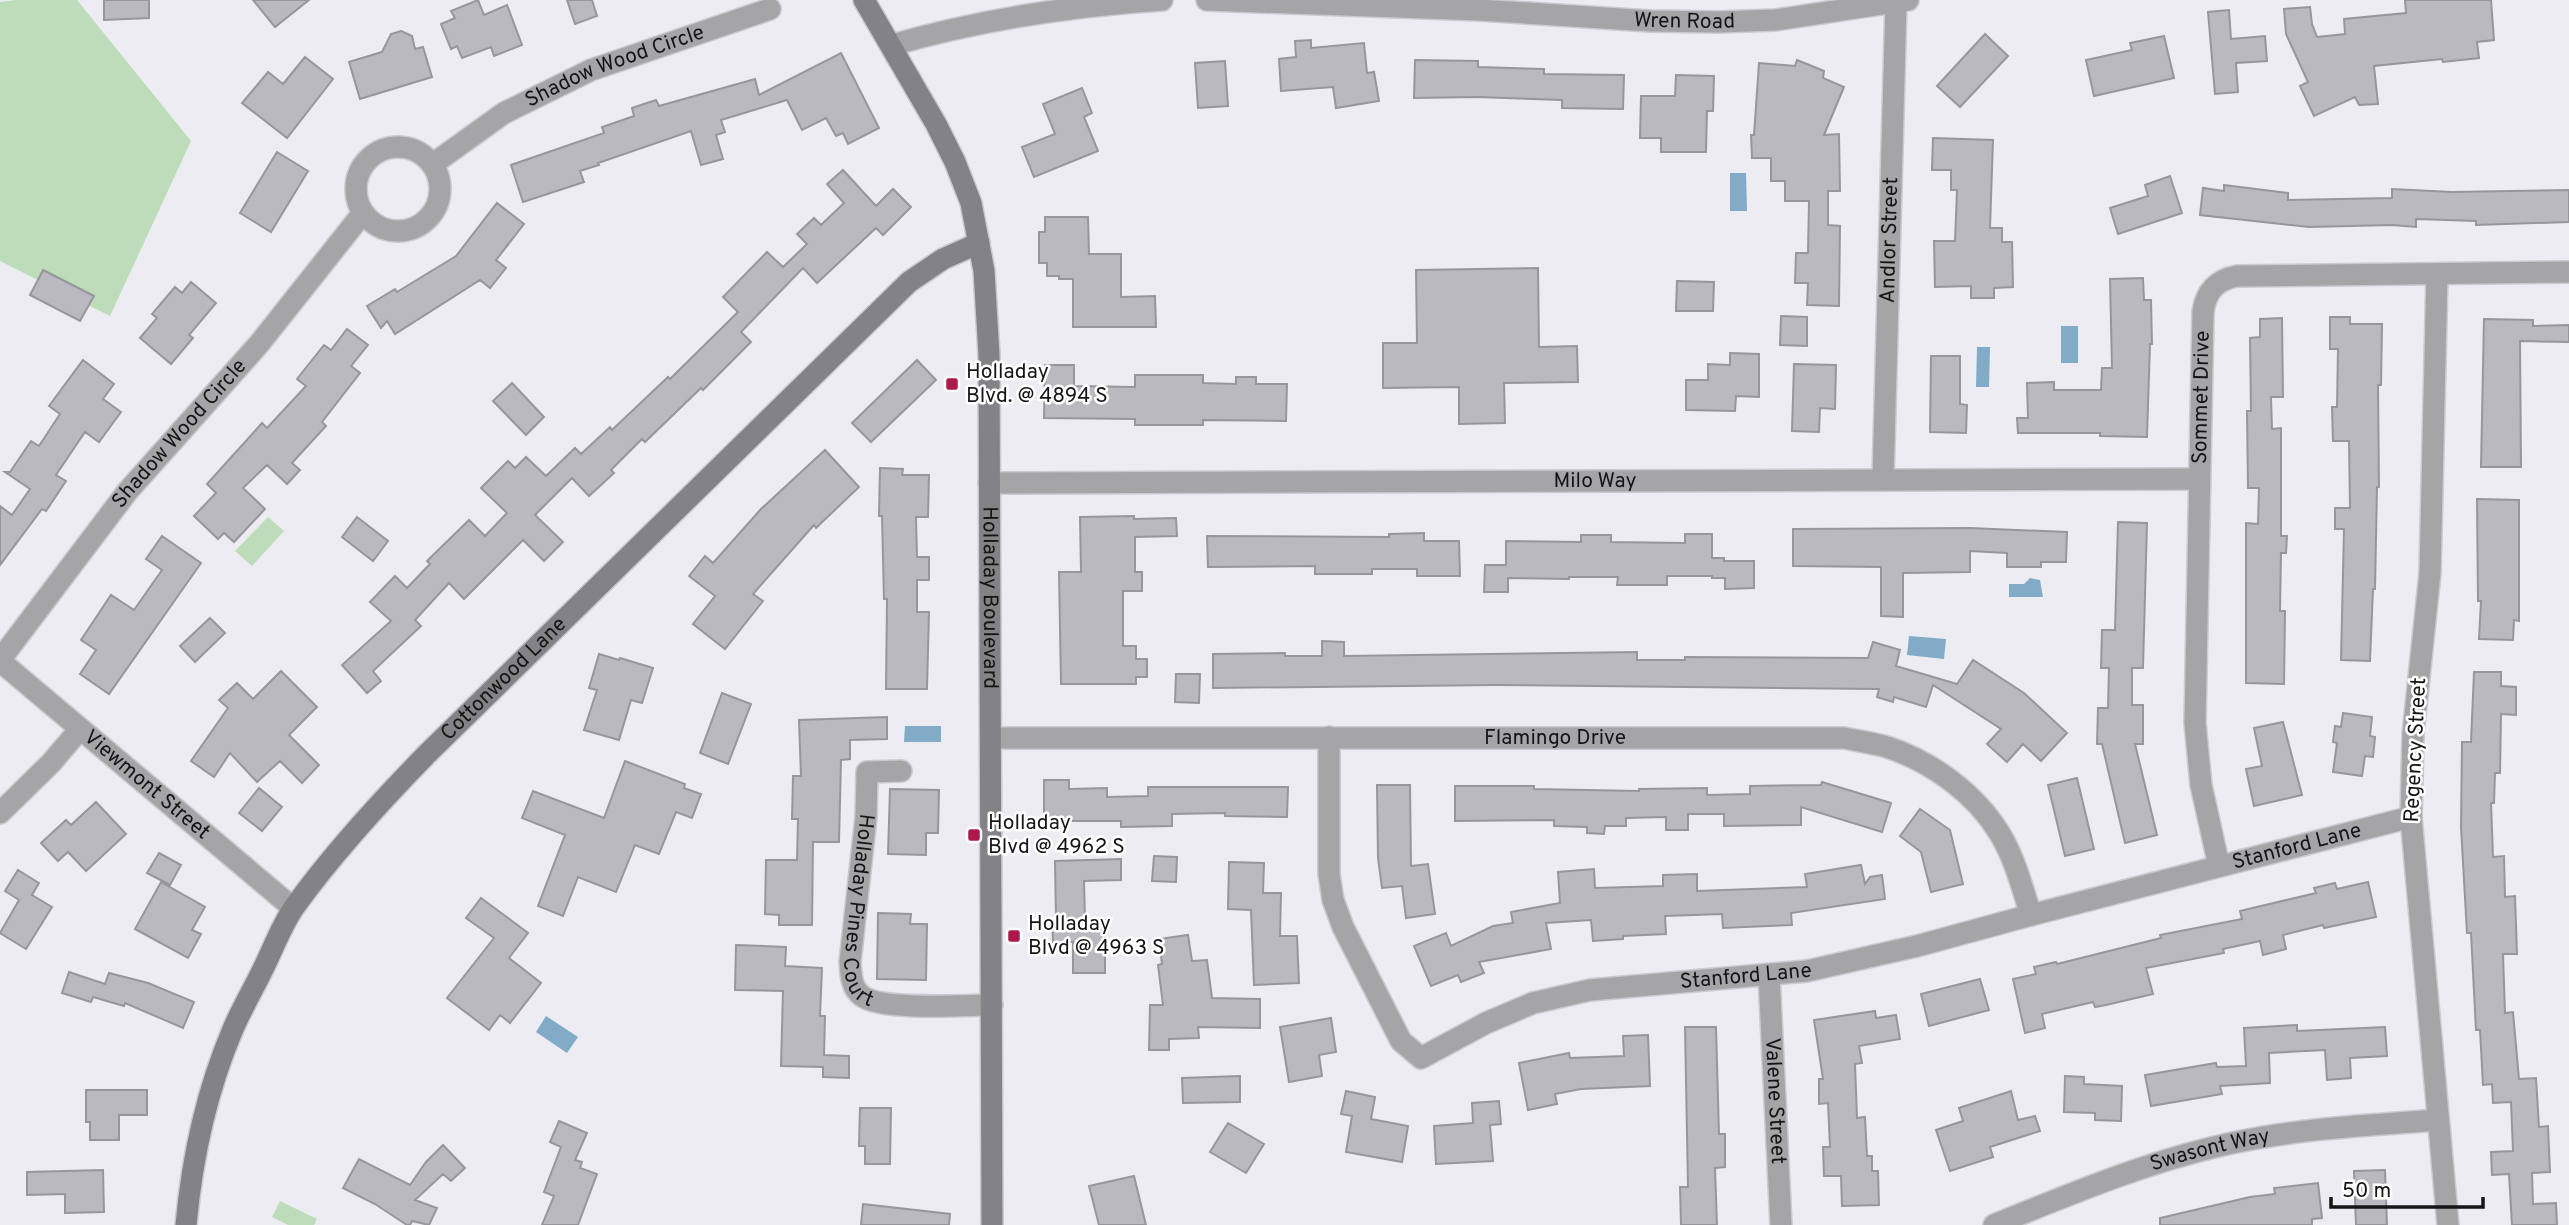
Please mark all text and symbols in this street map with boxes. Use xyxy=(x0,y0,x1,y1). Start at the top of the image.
street label: Wren Road xyxy=(1633,6,1735,36)
street label: Shadow Wood Circle xyxy=(521,19,708,114)
street label: Andlor Street xyxy=(1874,177,1905,304)
street label: Sommet Drive xyxy=(2187,330,2216,464)
street label: Shadow Wood Circle xyxy=(106,353,253,514)
place label: Holladay Blvd. @ 4894 S xyxy=(966,359,1108,410)
marker: Holladay Blvd. @ 4894 S xyxy=(944,376,960,392)
street label: Milo Way xyxy=(1553,467,1637,495)
street label: Holladay Boulevard xyxy=(976,506,1004,689)
street label: Cottonwood Lane xyxy=(435,611,572,747)
street label: Regency Street xyxy=(2399,677,2433,823)
street label: Viewmont Street xyxy=(78,724,216,846)
street label: Flamingo Drive xyxy=(1484,725,1626,752)
place label: Holladay Blvd @ 4962 S xyxy=(988,810,1125,861)
street label: Holladay Pines Court xyxy=(836,812,880,1014)
street label: Stanford Lane xyxy=(2229,817,2364,876)
marker: Holladay Blvd @ 4962 S xyxy=(966,827,982,843)
place label: Holladay Blvd @ 4963 S xyxy=(1028,911,1165,962)
marker: Holladay Blvd @ 4963 S xyxy=(1006,928,1022,944)
street label: Stanford Lane xyxy=(1679,957,1813,996)
street label: Valene Street xyxy=(1759,1037,1792,1165)
street label: Swasont Way xyxy=(2147,1123,2272,1178)
scale bar xyxy=(2331,1166,2483,1210)
text: 50 m xyxy=(2342,1178,2391,1205)

